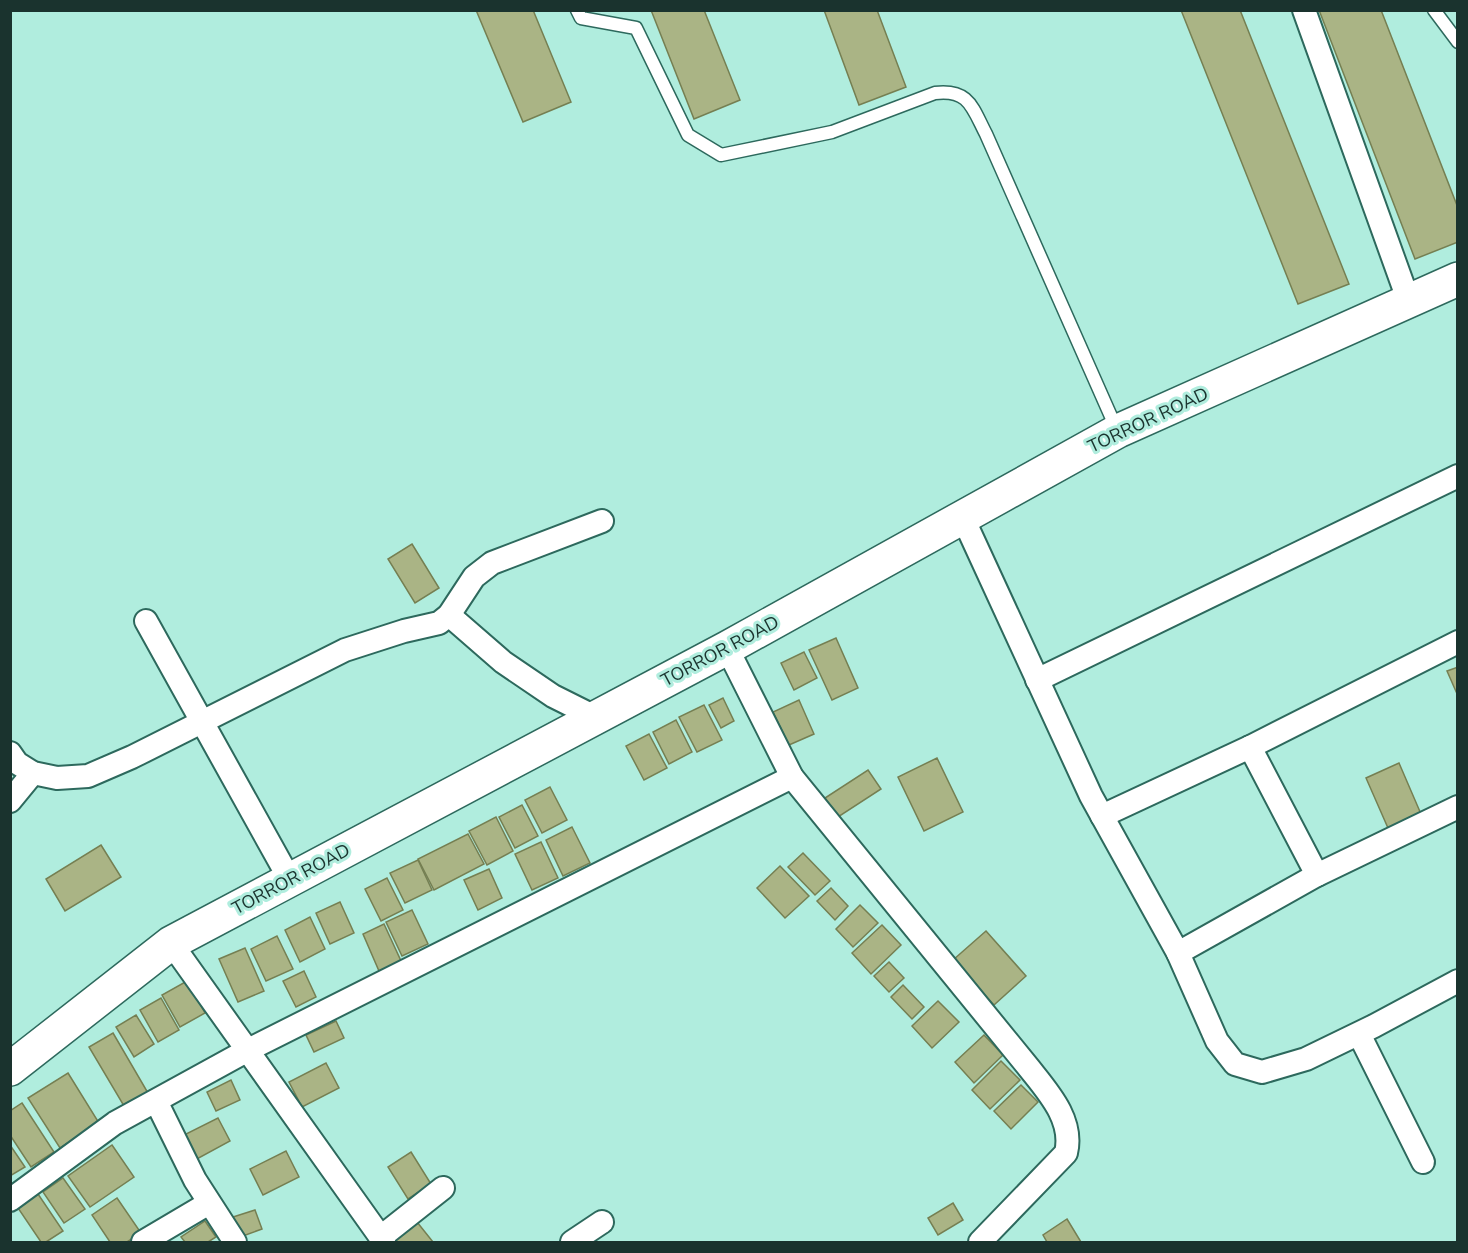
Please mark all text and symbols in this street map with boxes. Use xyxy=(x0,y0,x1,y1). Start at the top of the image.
street label: TORROR ROAD xyxy=(1084,382,1212,458)
street label: TORROR ROAD xyxy=(657,610,783,692)
street label: TORROR ROAD xyxy=(228,838,354,920)

